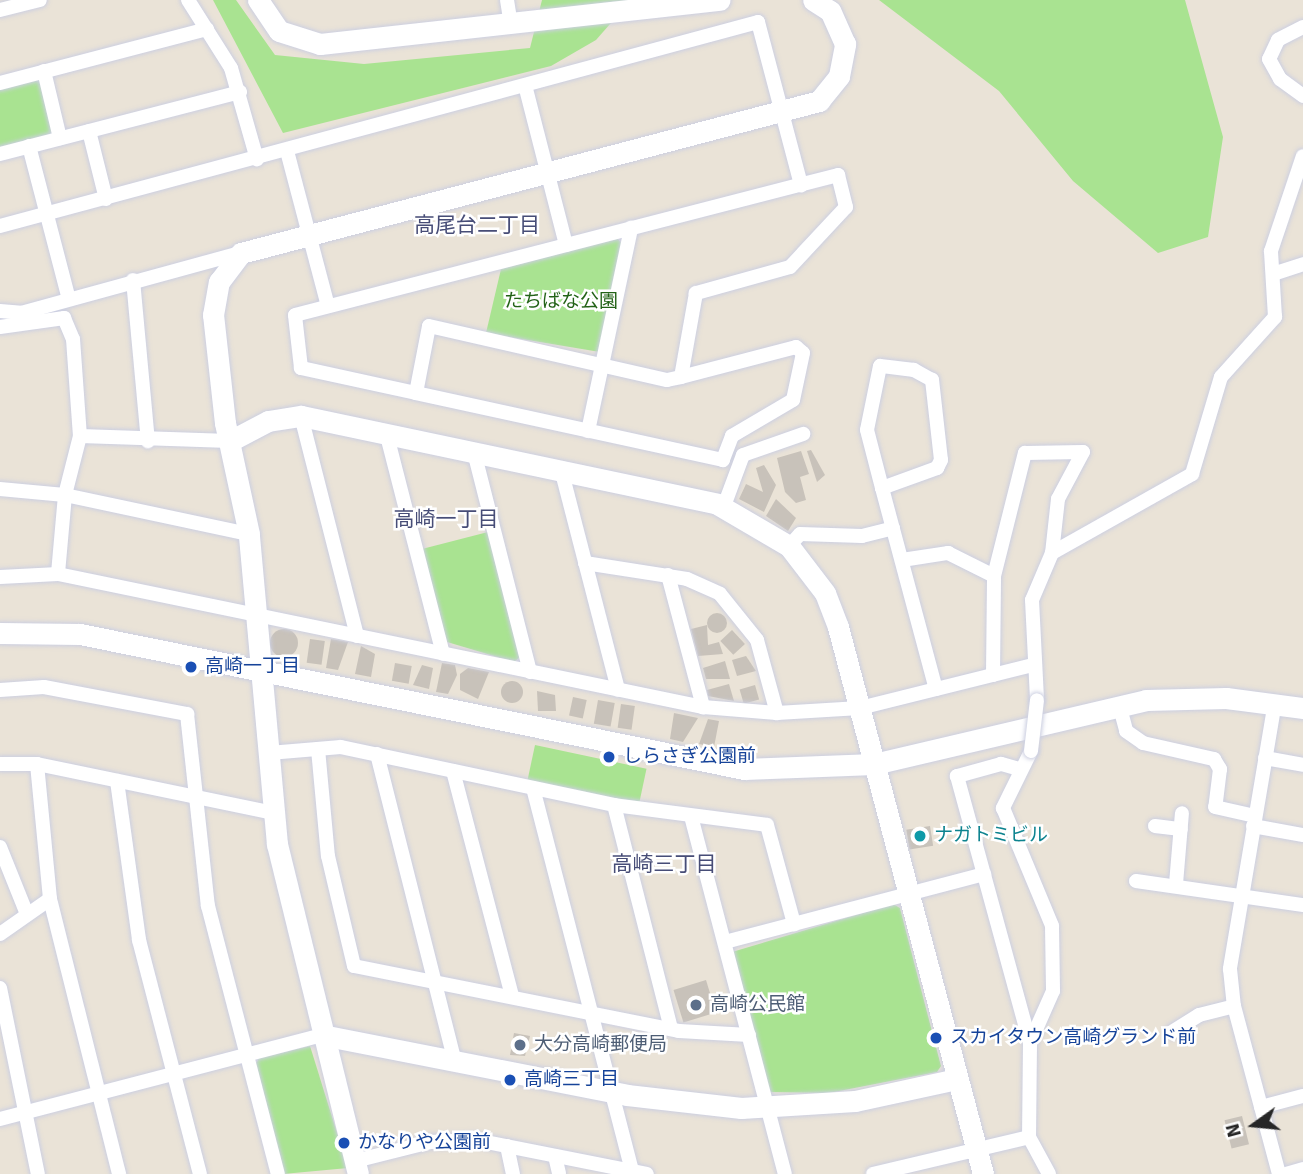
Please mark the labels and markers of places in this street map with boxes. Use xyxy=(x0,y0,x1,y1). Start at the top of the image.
place label: 高崎一丁目 xyxy=(205,656,300,678)
marker: 高崎一丁目 xyxy=(183,659,199,675)
place label: しらさぎ公園前 xyxy=(623,746,756,768)
marker: しらさぎ公園前 xyxy=(601,749,617,765)
place label: ナガトミビル xyxy=(934,825,1048,847)
marker: ナガトミビル xyxy=(912,828,928,844)
place label: 高崎公民館 xyxy=(710,994,805,1016)
marker: 高崎公民館 xyxy=(688,997,704,1013)
place label: スカイタウン高崎グランド前 xyxy=(950,1027,1197,1049)
marker: スカイタウン高崎グランド前 xyxy=(928,1030,944,1046)
place label: 大分高崎郵便局 xyxy=(534,1034,667,1056)
marker: 大分高崎郵便局 xyxy=(512,1037,528,1053)
place label: 高崎三丁目 xyxy=(524,1069,619,1091)
marker: 高崎三丁目 xyxy=(502,1072,518,1088)
place label: かなりや公園前 xyxy=(358,1132,491,1154)
marker: かなりや公園前 xyxy=(336,1135,352,1151)

